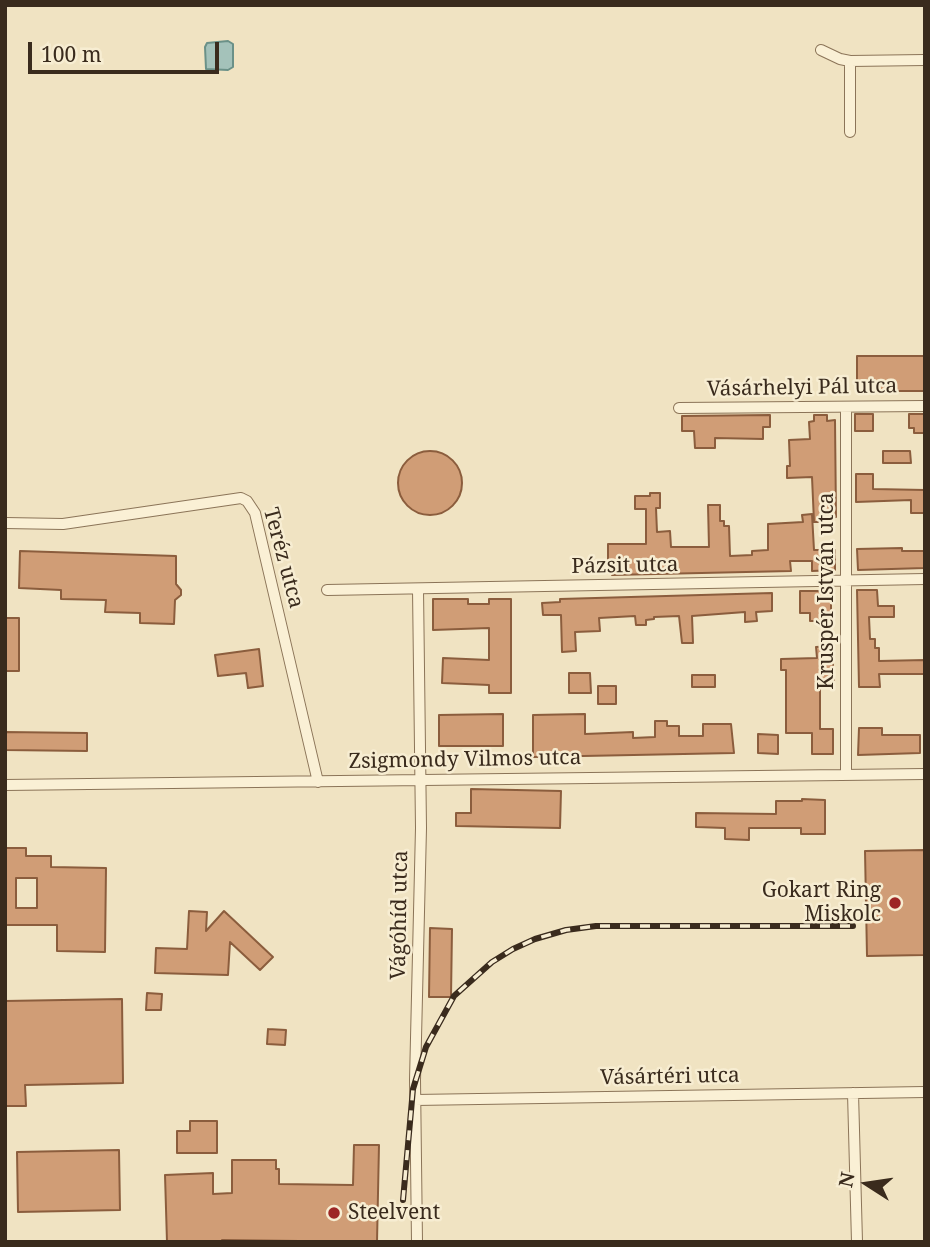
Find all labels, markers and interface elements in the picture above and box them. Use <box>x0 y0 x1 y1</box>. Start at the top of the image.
scale bar <box>32 28 222 72</box>
text: 100 m <box>41 40 102 68</box>
street label: Vásárhelyi Pál utca <box>707 374 897 402</box>
street label: Kruspér István utca <box>814 492 840 690</box>
street label: Teréz utca <box>257 505 309 611</box>
street label: Pázsit utca <box>571 552 679 580</box>
street label: Zsigmondy Vilmos utca <box>348 745 582 775</box>
street label: Vágóhíd utca <box>386 850 414 980</box>
place label: Gokart Ring Miskolc <box>762 878 881 928</box>
marker: Gokart Ring Miskolc <box>887 895 903 911</box>
street label: Vásártéri utca <box>600 1063 740 1091</box>
north arrow <box>832 1149 902 1219</box>
text: N <box>832 1170 861 1190</box>
place label: Steelvent <box>348 1200 440 1226</box>
marker: Steelvent <box>326 1205 342 1221</box>

